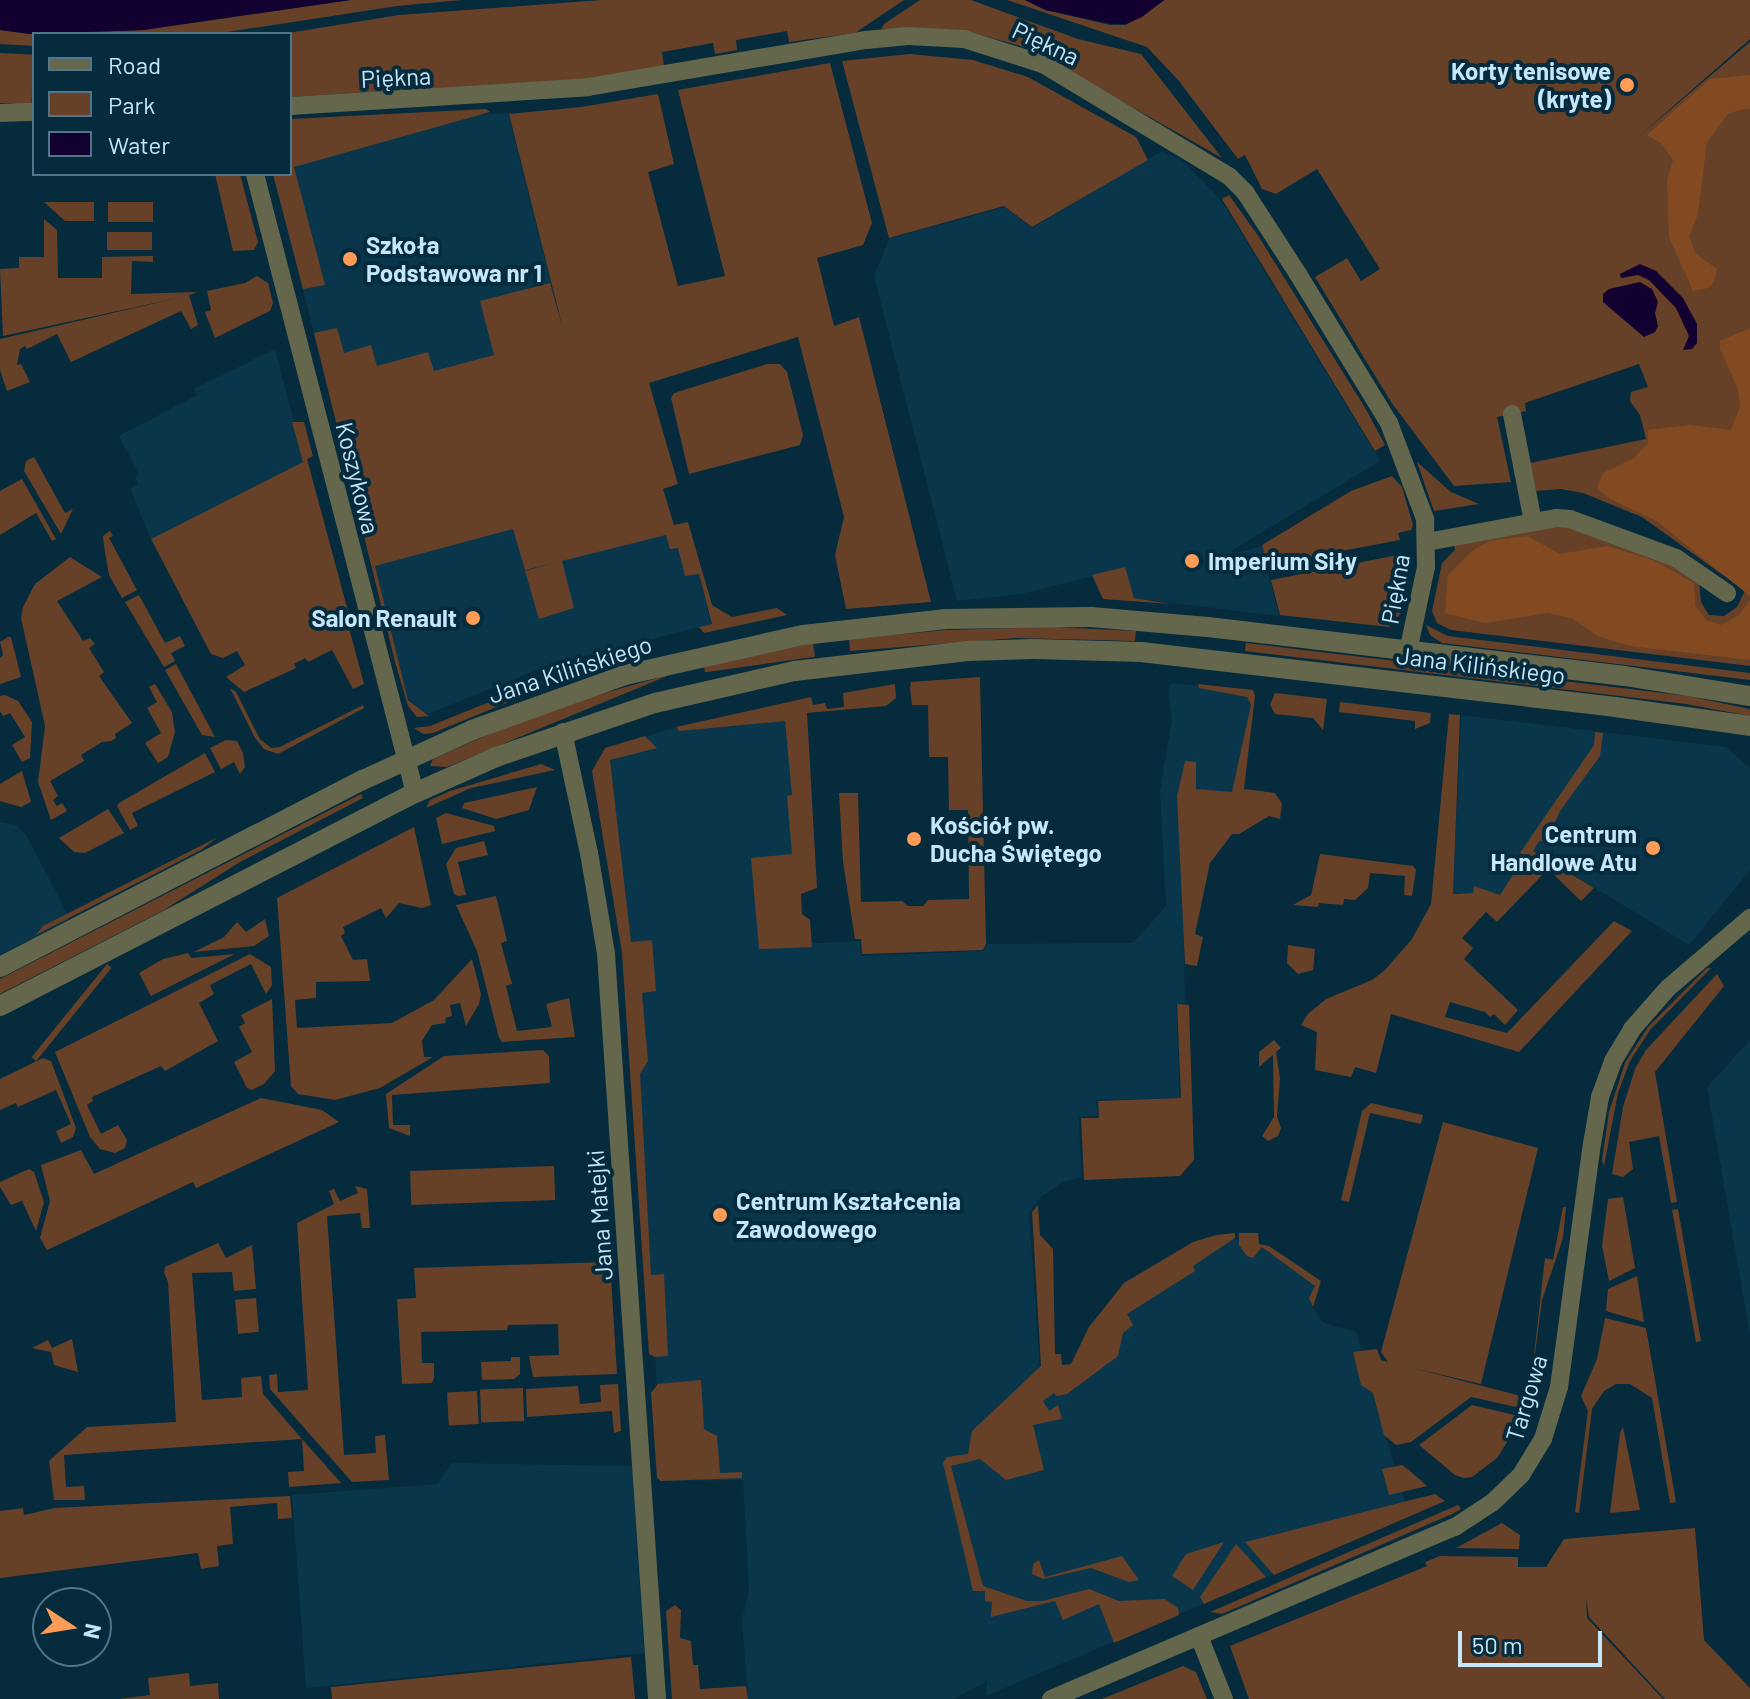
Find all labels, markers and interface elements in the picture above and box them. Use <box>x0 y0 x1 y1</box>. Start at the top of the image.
street label: Piękna <box>1008 15 1084 71</box>
legend <box>32 32 292 176</box>
text: Road <box>108 50 161 79</box>
place label: Korty tenisowe (kryte) <box>1451 57 1611 113</box>
street label: Piękna <box>360 61 432 93</box>
marker: Korty tenisowe (kryte) <box>1618 76 1636 94</box>
text: Park <box>108 90 155 119</box>
text: Water <box>108 130 170 159</box>
place label: Szkoła Podstawowa nr 1 <box>366 231 542 287</box>
marker: Szkoła Podstawowa nr 1 <box>341 250 359 268</box>
street label: Koszykowa <box>330 419 386 537</box>
place label: Imperium Siły <box>1208 547 1357 575</box>
marker: Imperium Siły <box>1183 552 1201 570</box>
street label: Piękna <box>1375 552 1415 626</box>
place label: Salon Renault <box>312 604 457 632</box>
marker: Salon Renault <box>464 609 482 627</box>
street label: Jana Kilińskiego <box>485 629 655 709</box>
street label: Jana Kilińskiego <box>1395 640 1567 690</box>
place label: Kościół pw. Ducha Świętego <box>930 811 1102 867</box>
place label: Centrum Handlowe Atu <box>1491 820 1637 876</box>
marker: Kościół pw. Ducha Świętego <box>905 830 923 848</box>
marker: Centrum Handlowe Atu <box>1644 839 1662 857</box>
street label: Jana Matejki <box>580 1149 618 1281</box>
place label: Centrum Kształcenia Zawodowego <box>736 1187 961 1243</box>
marker: Centrum Kształcenia Zawodowego <box>711 1206 729 1224</box>
street label: Targowa <box>1499 1351 1553 1445</box>
north arrow <box>32 1587 112 1667</box>
scale bar <box>1462 1615 1606 1665</box>
text: N <box>79 1622 108 1641</box>
text: 50 m <box>1472 1630 1523 1659</box>

